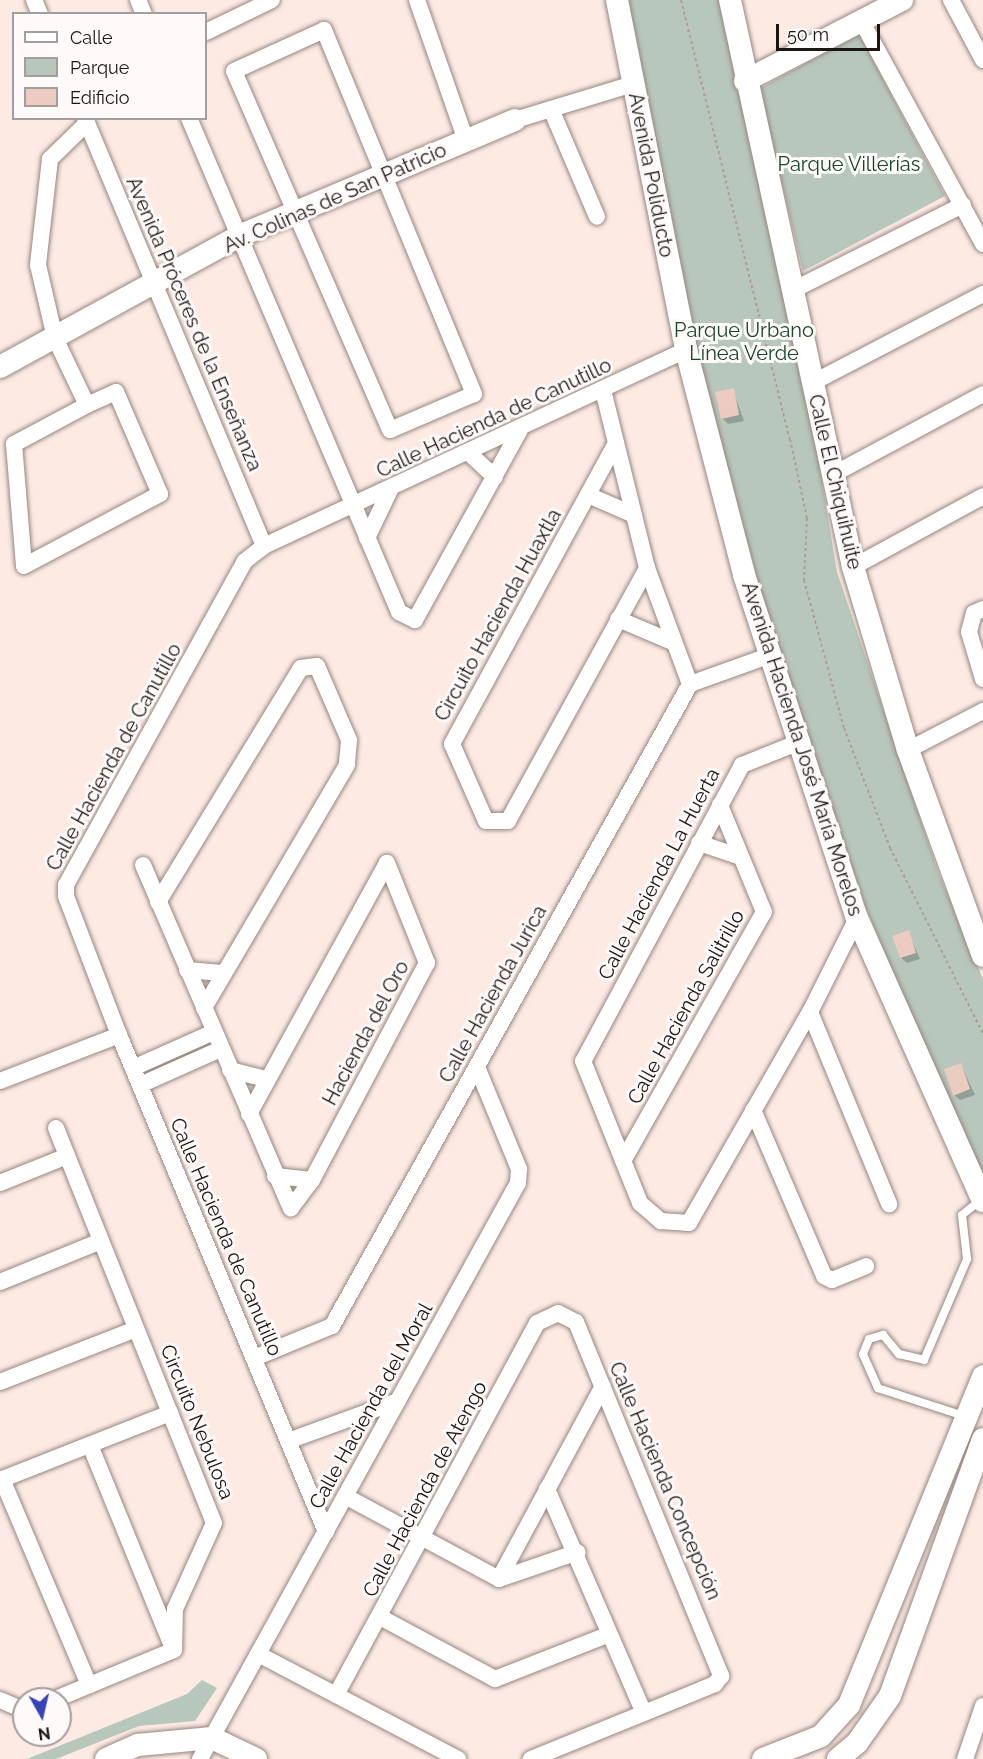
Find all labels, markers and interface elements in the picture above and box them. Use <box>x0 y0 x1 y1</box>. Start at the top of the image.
legend <box>12 12 207 120</box>
scale bar <box>779 12 882 50</box>
text: 50 m <box>787 24 829 45</box>
text: Calle <box>70 27 113 48</box>
text: Parque <box>70 57 129 78</box>
text: Edificio <box>70 87 129 108</box>
street label: Avenida Poliducto <box>623 91 679 259</box>
street label: Av. Colinas de San Patricio <box>220 138 450 258</box>
park label: Parque Villerías <box>777 152 921 176</box>
street label: Avenida Próceres de la Enseñanza <box>121 173 267 475</box>
park label: Parque Urbano Línea Verde <box>674 318 814 365</box>
street label: Calle Hacienda de Canutillo <box>373 353 615 483</box>
street label: Calle El Chiquihuite <box>803 392 867 572</box>
street label: Circuito Hacienda Huaxtla <box>430 505 566 725</box>
street label: Avenida Hacienda José María Morelos <box>736 579 868 919</box>
street label: Calle Hacienda de Canutillo <box>41 639 187 875</box>
street label: Calle Hacienda La Huerta <box>593 764 725 984</box>
street label: Calle Hacienda Jurica <box>434 901 552 1087</box>
street label: Calle Hacienda Salitrillo <box>622 906 750 1108</box>
street label: Hacienda del Oro <box>318 956 414 1110</box>
street label: Calle Hacienda de Canutillo <box>165 1114 287 1360</box>
street label: Calle Hacienda del Moral <box>304 1299 438 1513</box>
street label: Circuito Nebulosa <box>155 1341 239 1503</box>
street label: Calle Hacienda Concepción <box>604 1358 726 1604</box>
street label: Calle Hacienda de Atengo <box>358 1377 492 1601</box>
north arrow <box>12 1687 72 1747</box>
text: N <box>37 1723 52 1744</box>

